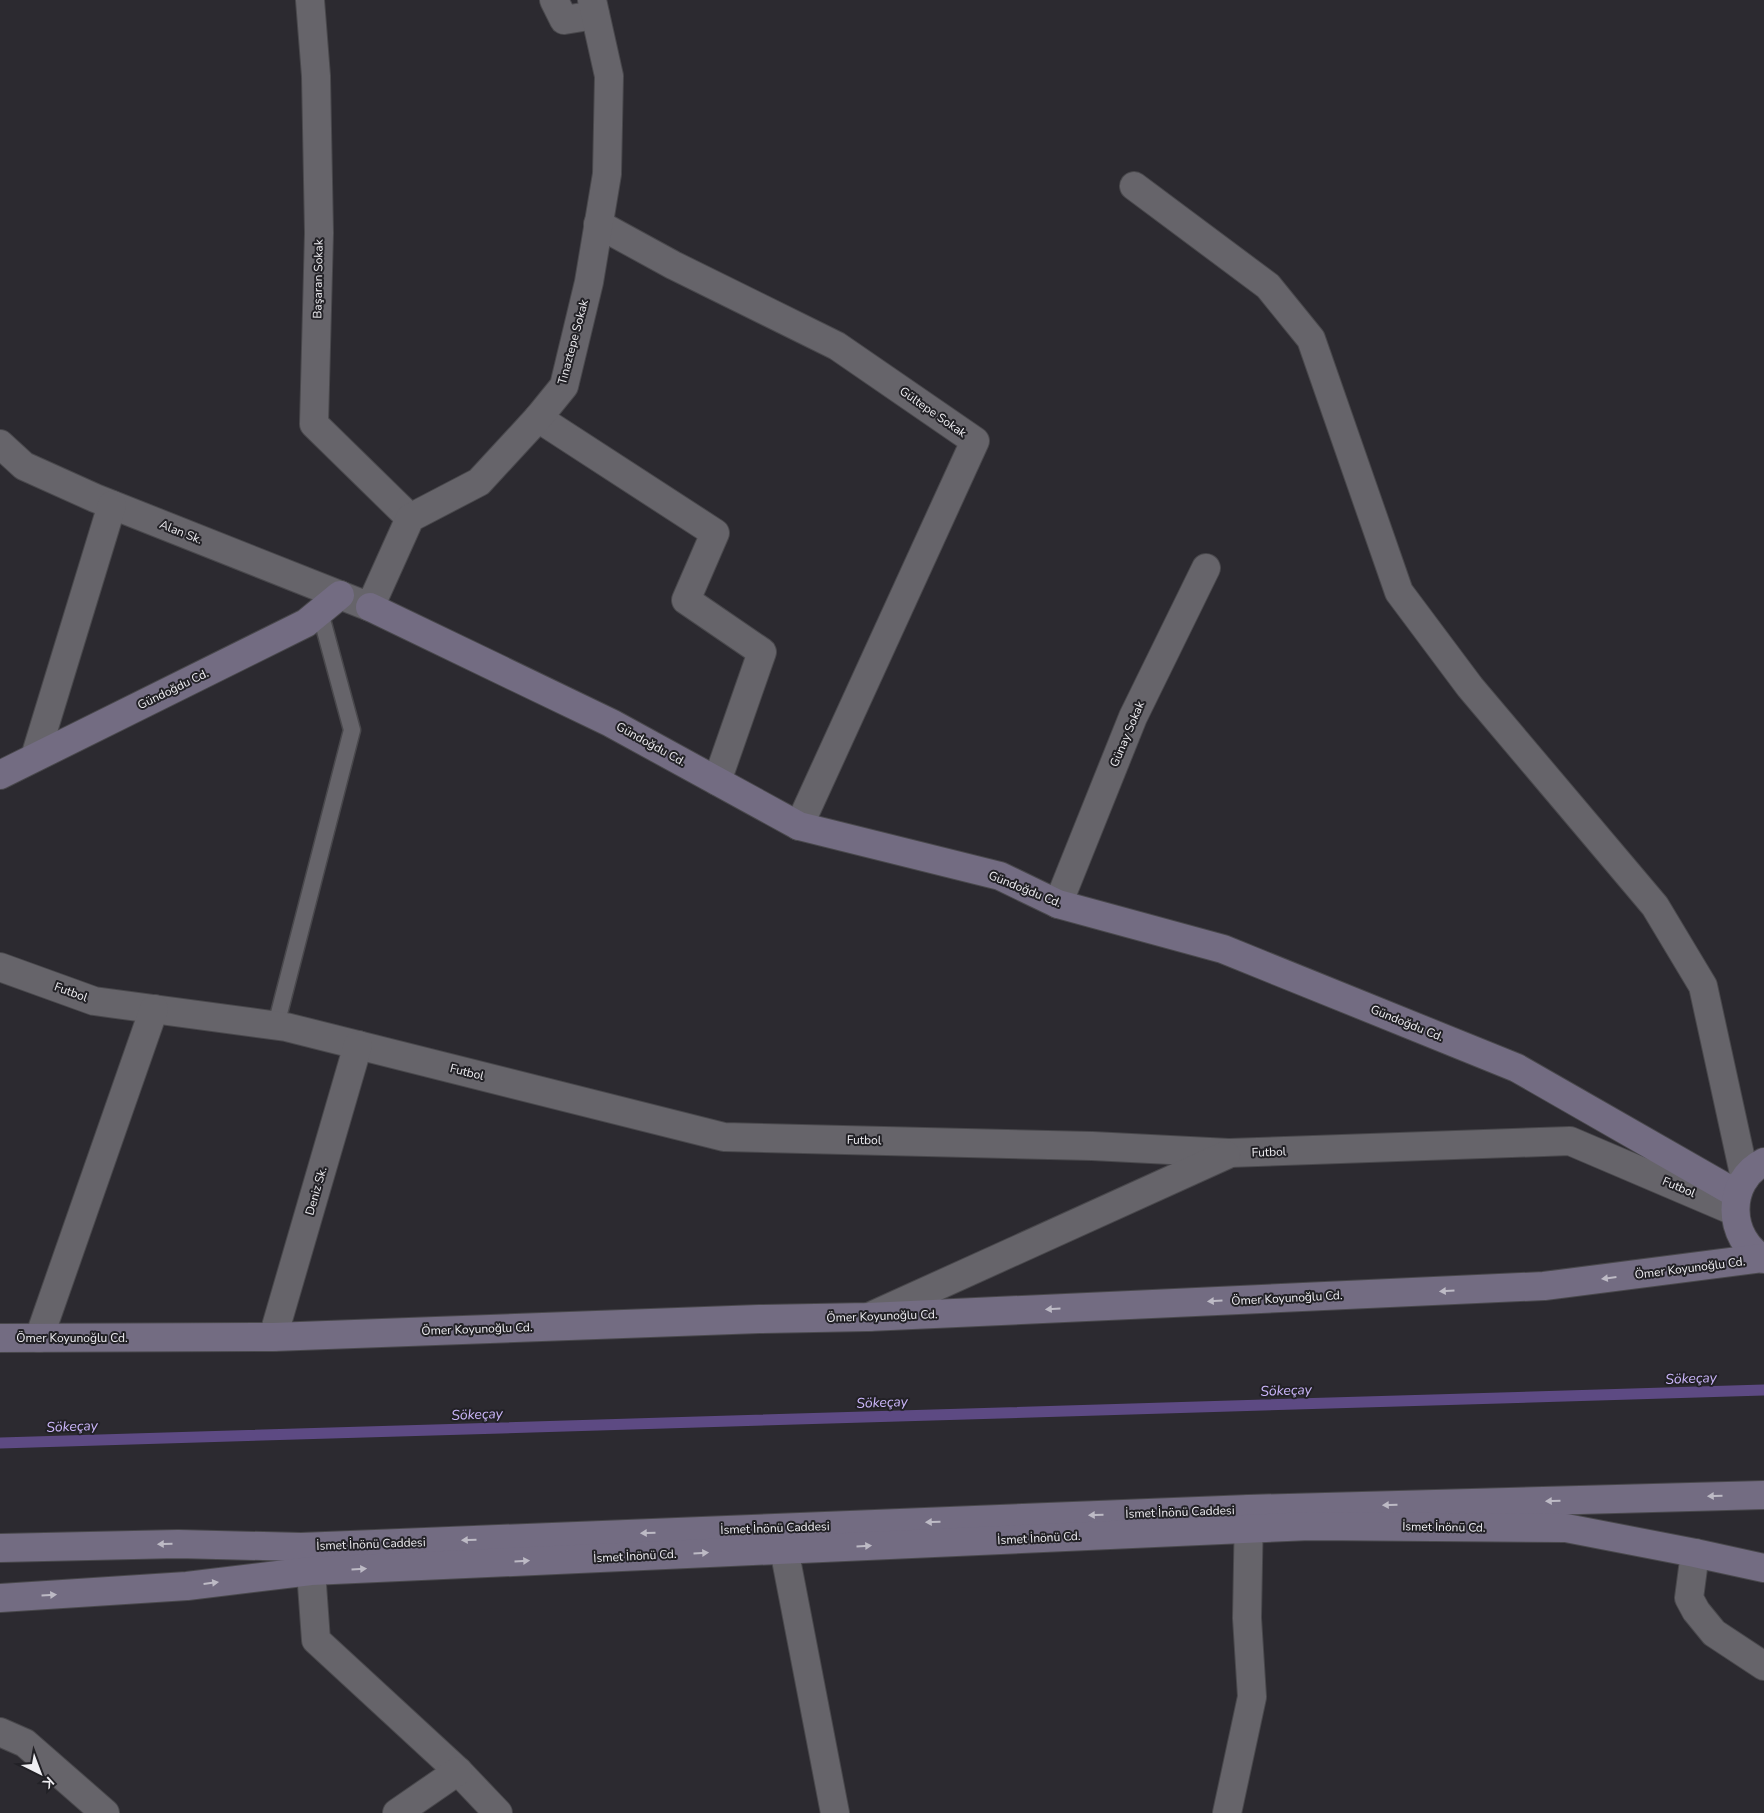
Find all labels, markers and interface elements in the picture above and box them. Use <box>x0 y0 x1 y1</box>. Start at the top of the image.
street label: Başaran Sokak <box>309 238 327 319</box>
street label: Tınaztepe Sokak <box>554 297 592 386</box>
street label: Gültepe Sokak <box>896 383 970 442</box>
street label: Alan Sk. <box>157 516 205 548</box>
street label: Gündoğdu Cd. <box>135 665 211 713</box>
street label: Günay Sokak <box>1106 698 1148 769</box>
street label: Gündoğdu Cd. <box>613 718 689 770</box>
street label: Gündoğdu Cd. <box>986 867 1064 911</box>
street label: Futbol <box>52 979 90 1006</box>
street label: Gündoğdu Cd. <box>1368 1001 1446 1045</box>
street label: Futbol <box>448 1060 486 1084</box>
street label: Futbol <box>847 1132 882 1148</box>
street label: Futbol <box>1251 1143 1287 1161</box>
street label: Deniz Sk. <box>301 1165 331 1217</box>
street label: Futbol <box>1660 1173 1698 1201</box>
street label: Ömer Koyunoğlu Cd. <box>1634 1253 1746 1283</box>
one-way arrow <box>1601 1274 1617 1282</box>
street label: Ömer Koyunoğlu Cd. <box>1231 1287 1343 1309</box>
one-way arrow <box>1439 1287 1455 1295</box>
one-way arrow <box>1207 1298 1223 1306</box>
one-way arrow <box>1045 1305 1061 1313</box>
street label: Ömer Koyunoğlu Cd. <box>826 1306 938 1326</box>
street label: Ömer Koyunoğlu Cd. <box>421 1319 533 1339</box>
street label: Ömer Koyunoğlu Cd. <box>16 1330 128 1346</box>
water label: Sökeçay <box>1665 1368 1718 1389</box>
water label: Sökeçay <box>1260 1380 1313 1401</box>
water label: Sökeçay <box>856 1392 909 1413</box>
water label: Sökeçay <box>451 1404 504 1425</box>
water label: Sökeçay <box>46 1416 99 1437</box>
one-way arrow <box>1707 1492 1723 1500</box>
one-way arrow <box>1545 1497 1561 1505</box>
one-way arrow <box>1382 1501 1398 1509</box>
street label: İsmet İnönü Caddesi <box>1125 1502 1235 1522</box>
one-way arrow <box>1087 1511 1103 1519</box>
street label: İsmet İnönü Caddesi <box>720 1518 830 1538</box>
one-way arrow <box>925 1518 941 1526</box>
street label: İsmet İnönü Cd. <box>1402 1518 1486 1536</box>
street label: İsmet İnönü Cd. <box>997 1528 1081 1548</box>
one-way arrow <box>640 1529 656 1537</box>
street label: İsmet İnönü Caddesi <box>316 1534 426 1554</box>
one-way arrow <box>460 1536 476 1544</box>
one-way arrow <box>157 1541 173 1549</box>
one-way arrow <box>856 1541 872 1549</box>
street label: İsmet İnönü Cd. <box>593 1546 677 1566</box>
one-way arrow <box>694 1549 710 1557</box>
one-way arrow <box>514 1557 530 1565</box>
one-way arrow <box>352 1564 368 1572</box>
one-way arrow <box>203 1579 219 1587</box>
one-way arrow <box>41 1590 57 1598</box>
north arrow <box>15 1748 65 1798</box>
text: K <box>38 1772 58 1793</box>

